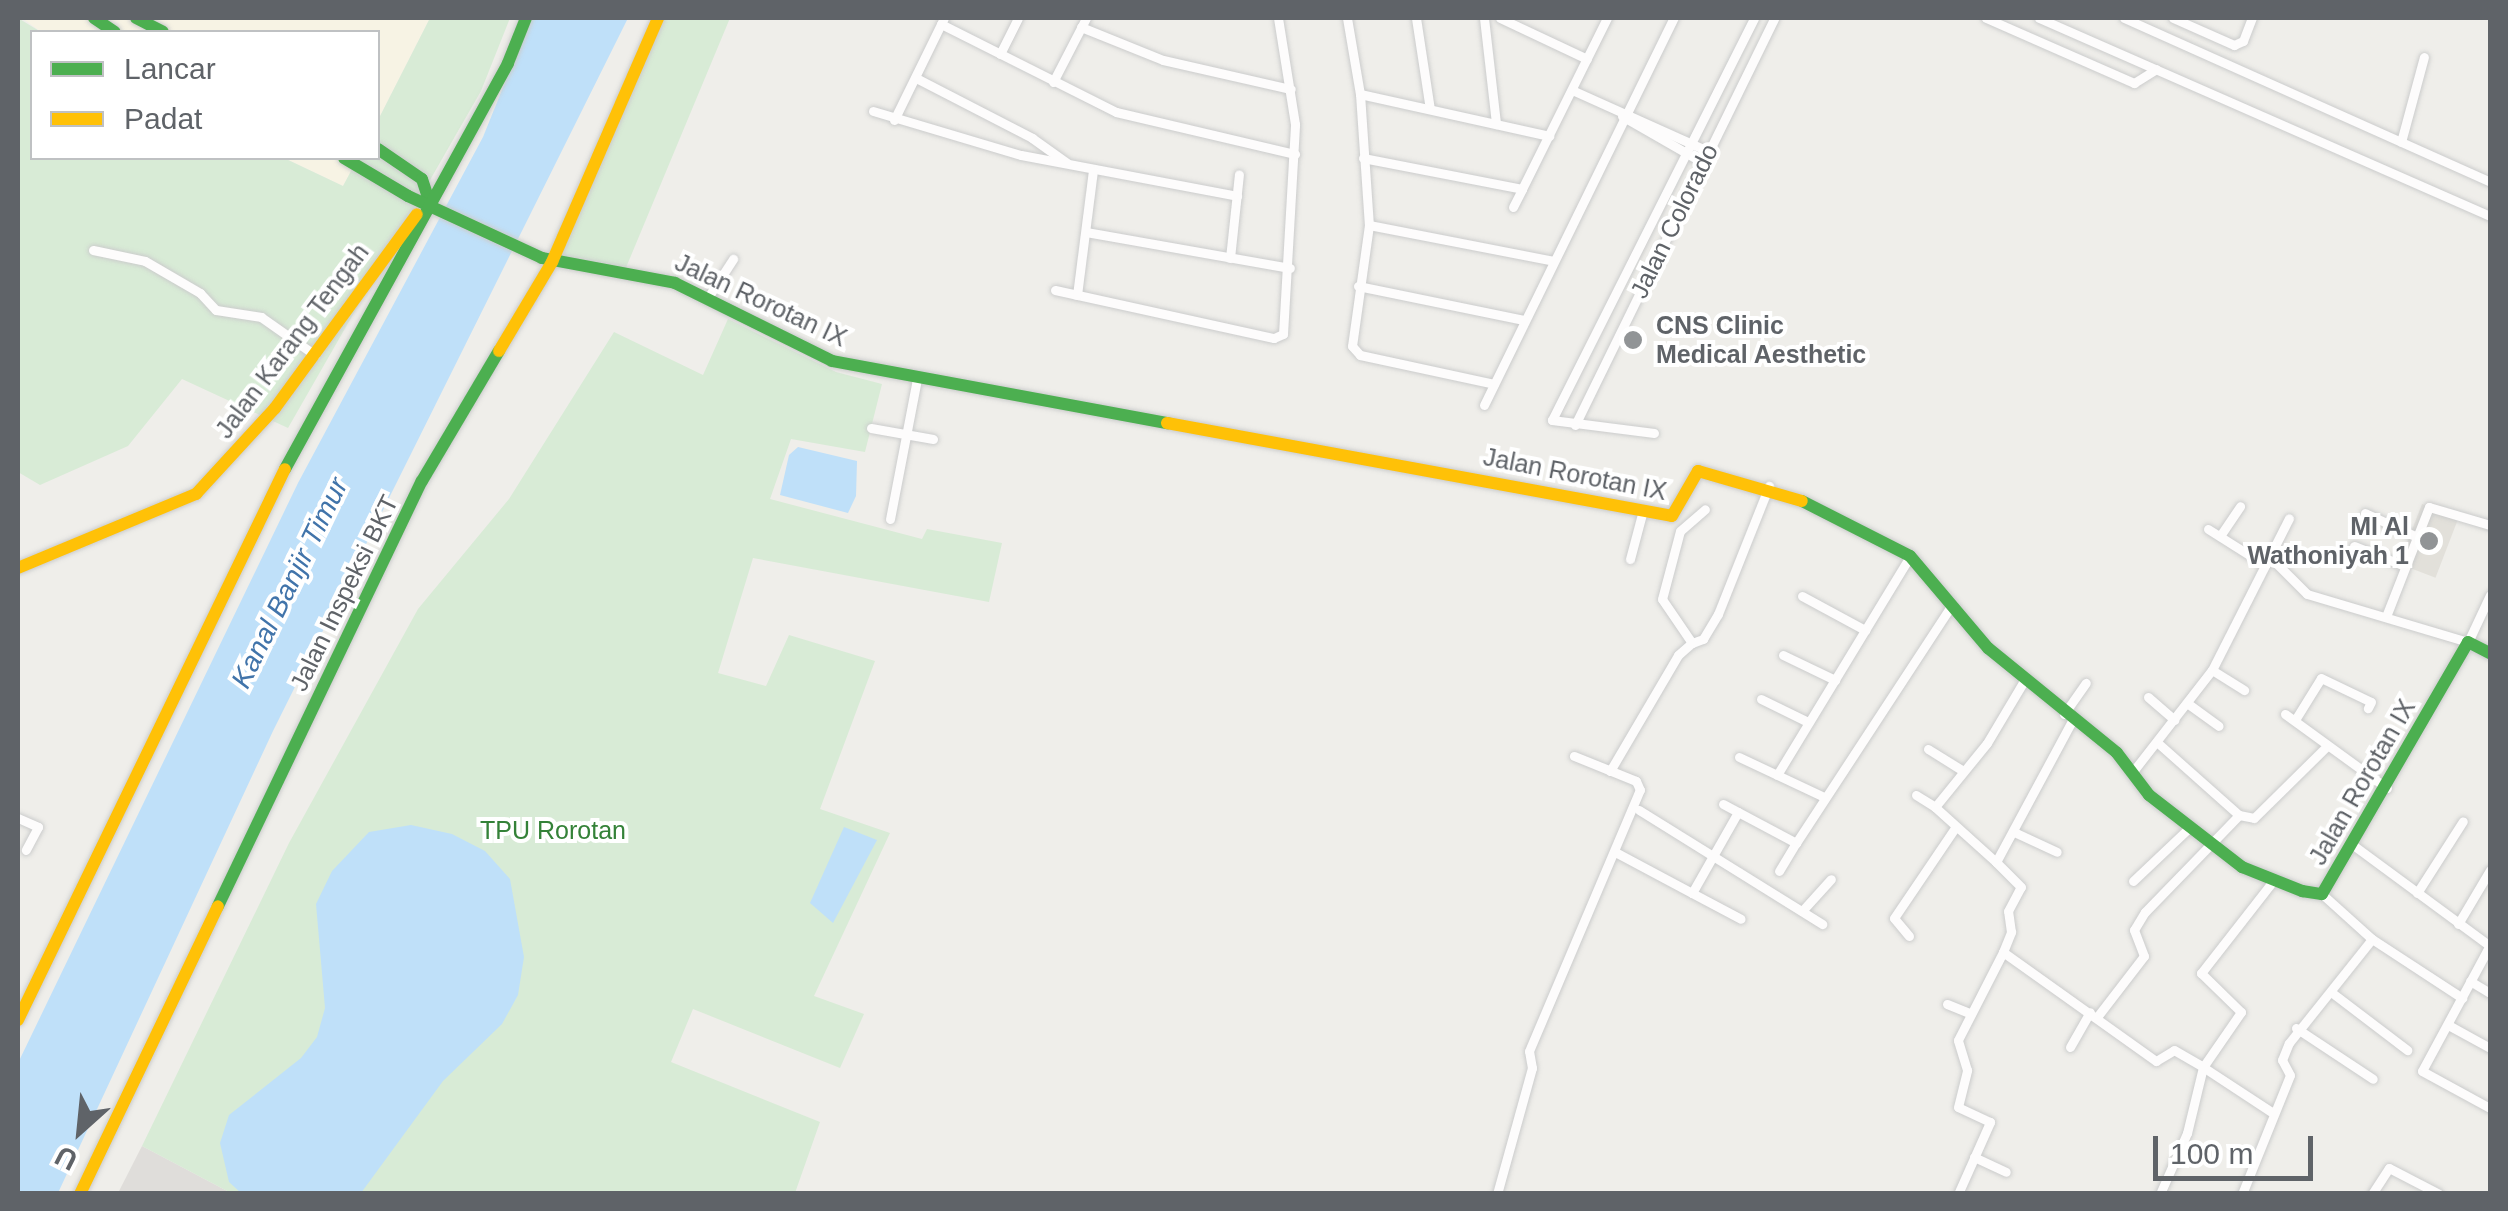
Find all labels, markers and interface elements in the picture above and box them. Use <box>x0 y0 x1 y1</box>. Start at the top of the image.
legend <box>30 30 380 160</box>
text: Lancar <box>124 52 216 85</box>
text: Padat <box>124 102 202 135</box>
street label: Jalan Colorado <box>1624 139 1724 303</box>
street label: Jalan Karang Tengah <box>209 238 375 444</box>
street label: Jalan Rorotan IX <box>670 247 852 353</box>
place label: CNS Clinic Medical Aesthetic <box>1656 311 1867 370</box>
marker: CNS Clinic Medical Aesthetic <box>1620 327 1646 353</box>
street label: Jalan Rorotan IX <box>1481 442 1669 506</box>
water label: Kanal Banjir Timur <box>224 472 356 694</box>
street label: Jalan Inspeksi BKT <box>284 490 404 696</box>
place label: MI Al Wathoniyah 1 <box>2247 512 2409 571</box>
marker: MI Al Wathoniyah 1 <box>2418 530 2440 552</box>
street label: Jalan Rorotan IX <box>2302 694 2422 870</box>
park label: TPU Rorotan <box>480 815 626 845</box>
north arrow <box>30 1081 130 1181</box>
scale bar <box>2158 1116 2318 1178</box>
text: 100 m <box>2170 1137 2253 1170</box>
text: U <box>50 1140 82 1177</box>

